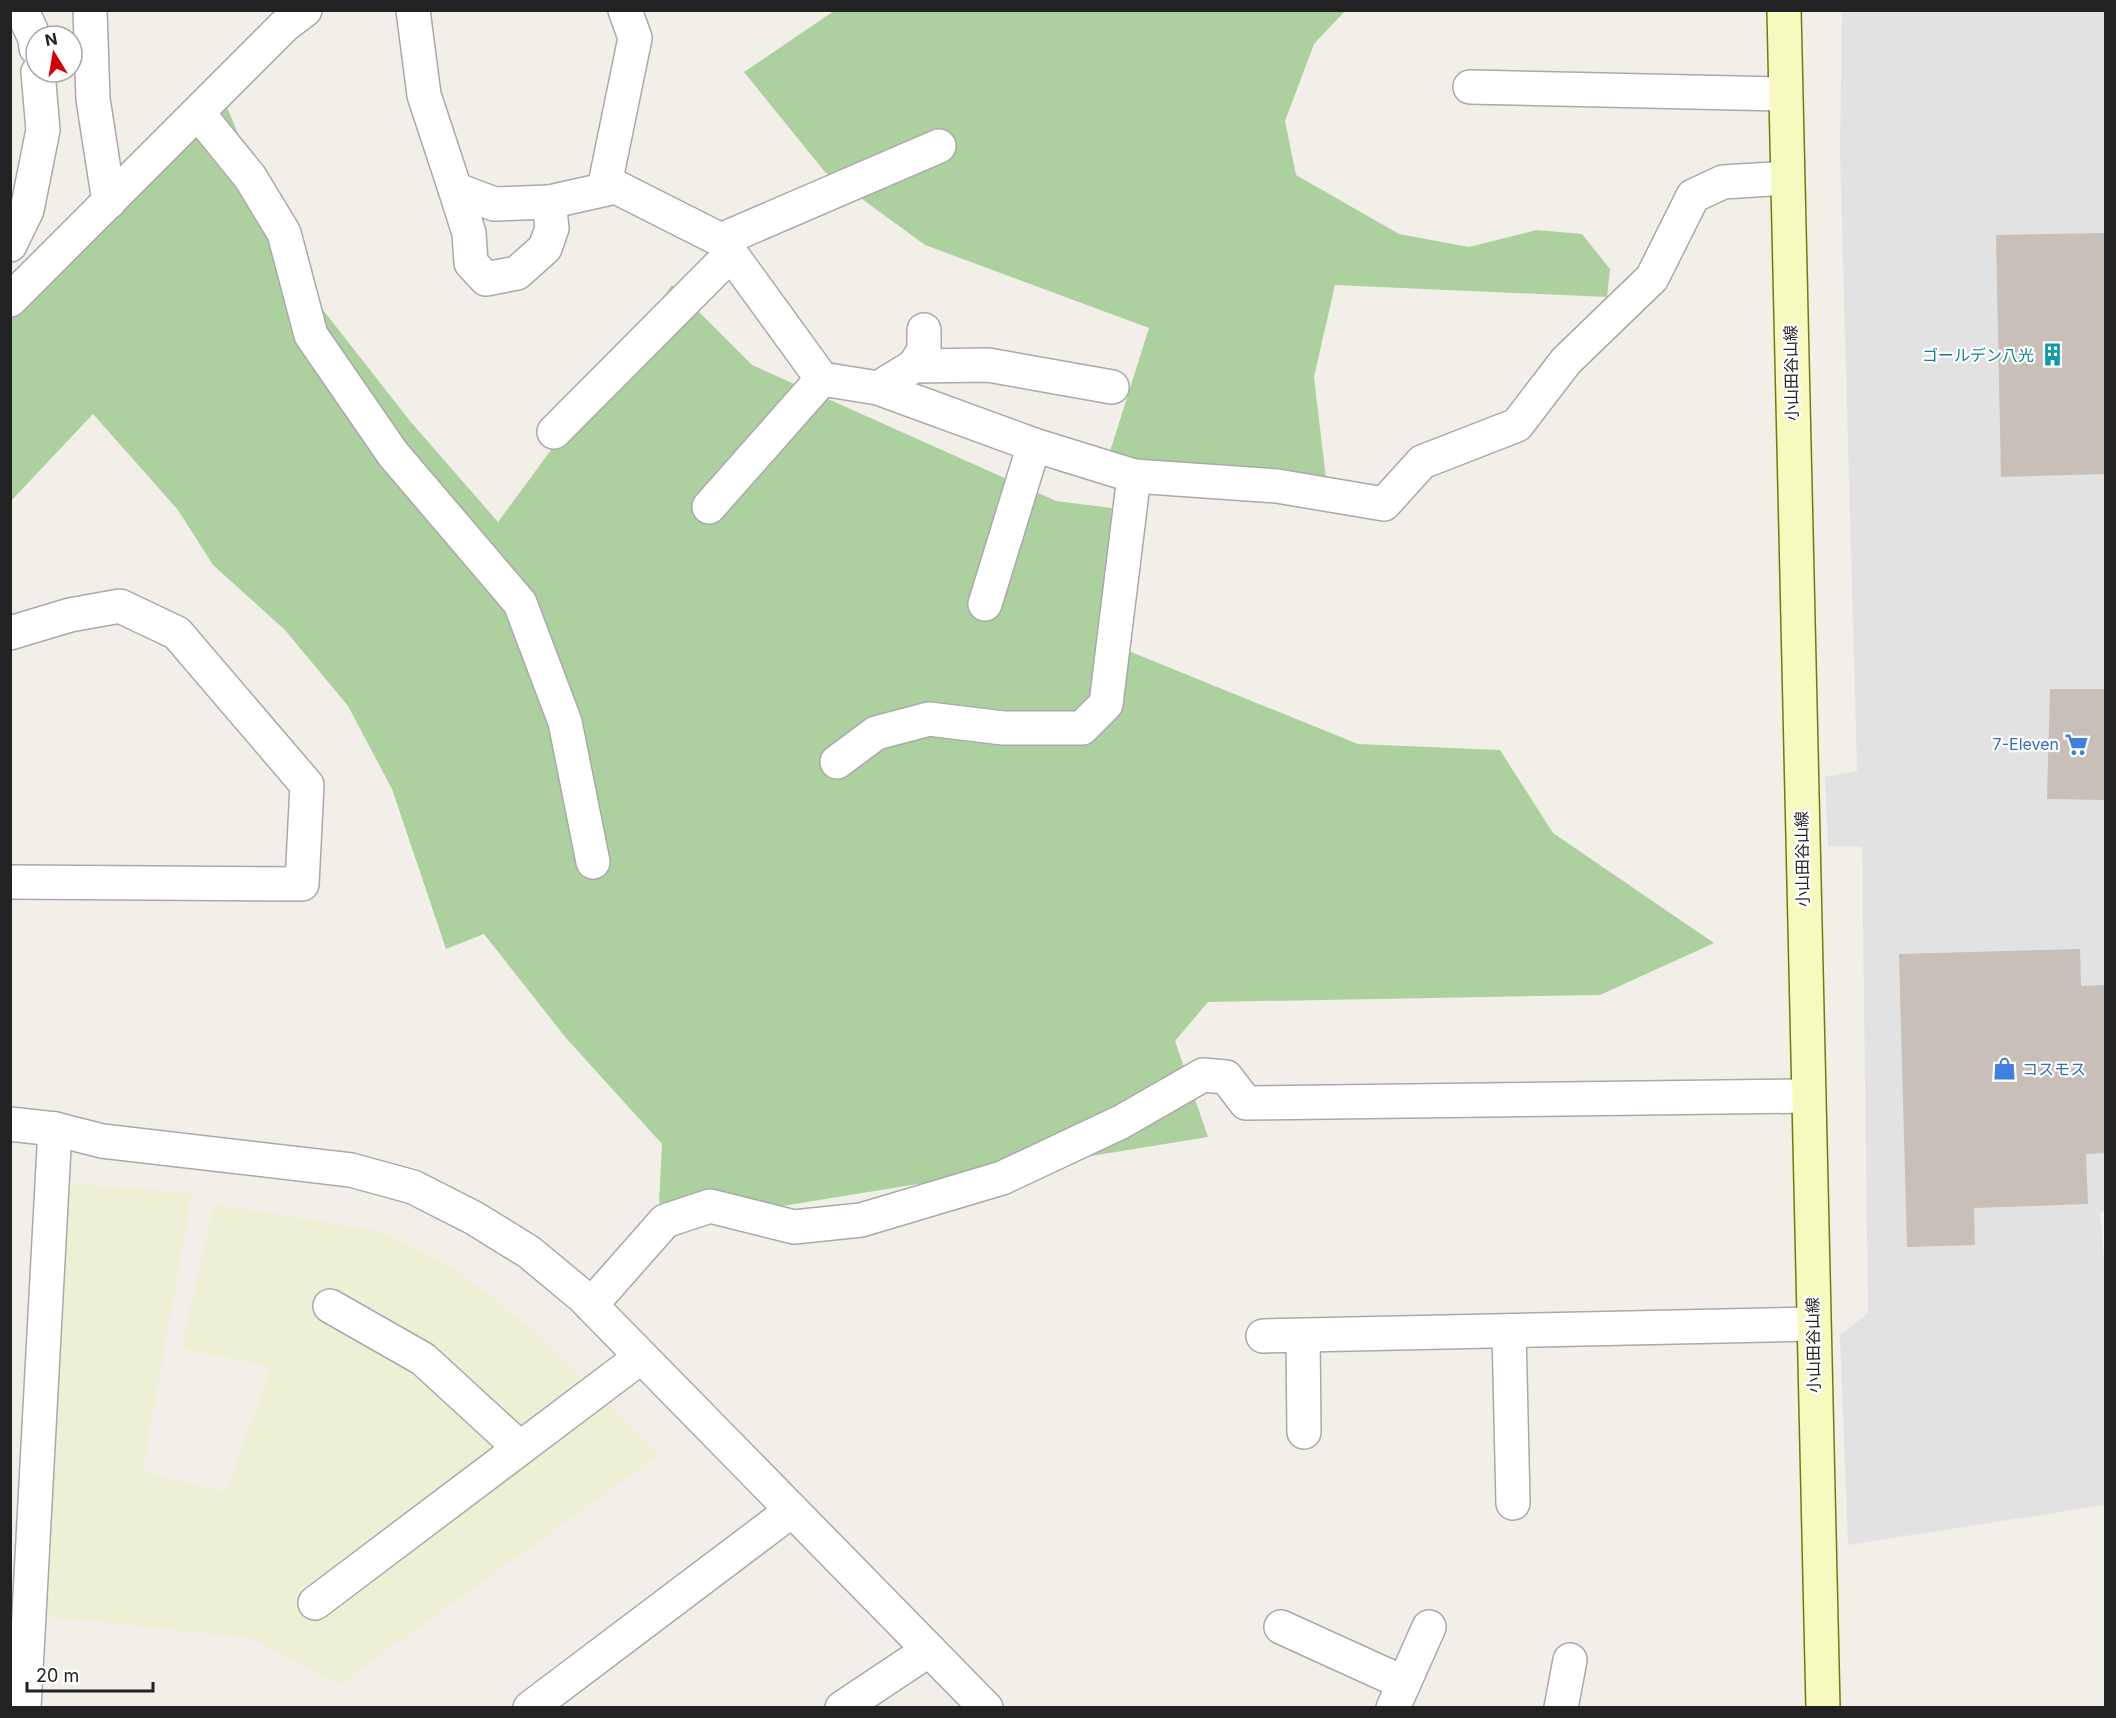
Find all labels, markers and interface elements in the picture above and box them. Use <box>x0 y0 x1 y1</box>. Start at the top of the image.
north arrow <box>24 24 84 84</box>
text: N <box>43 28 59 50</box>
street label: 小山田谷山線 <box>1780 325 1802 421</box>
building icon: ゴールデン八光 <box>2039 342 2065 368</box>
place label: ゴールデン八光 <box>1922 345 2034 365</box>
supermarket icon: 7-Eleven <box>2064 731 2090 757</box>
place label: 7-Eleven <box>1993 734 2059 754</box>
street label: 小山田谷山線 <box>1791 811 1813 907</box>
shop icon: コスモス <box>1991 1056 2017 1082</box>
place label: コスモス <box>2022 1059 2086 1079</box>
street label: 小山田谷山線 <box>1802 1297 1824 1393</box>
scale bar <box>27 1655 153 1693</box>
text: 20 m <box>36 1665 79 1686</box>

